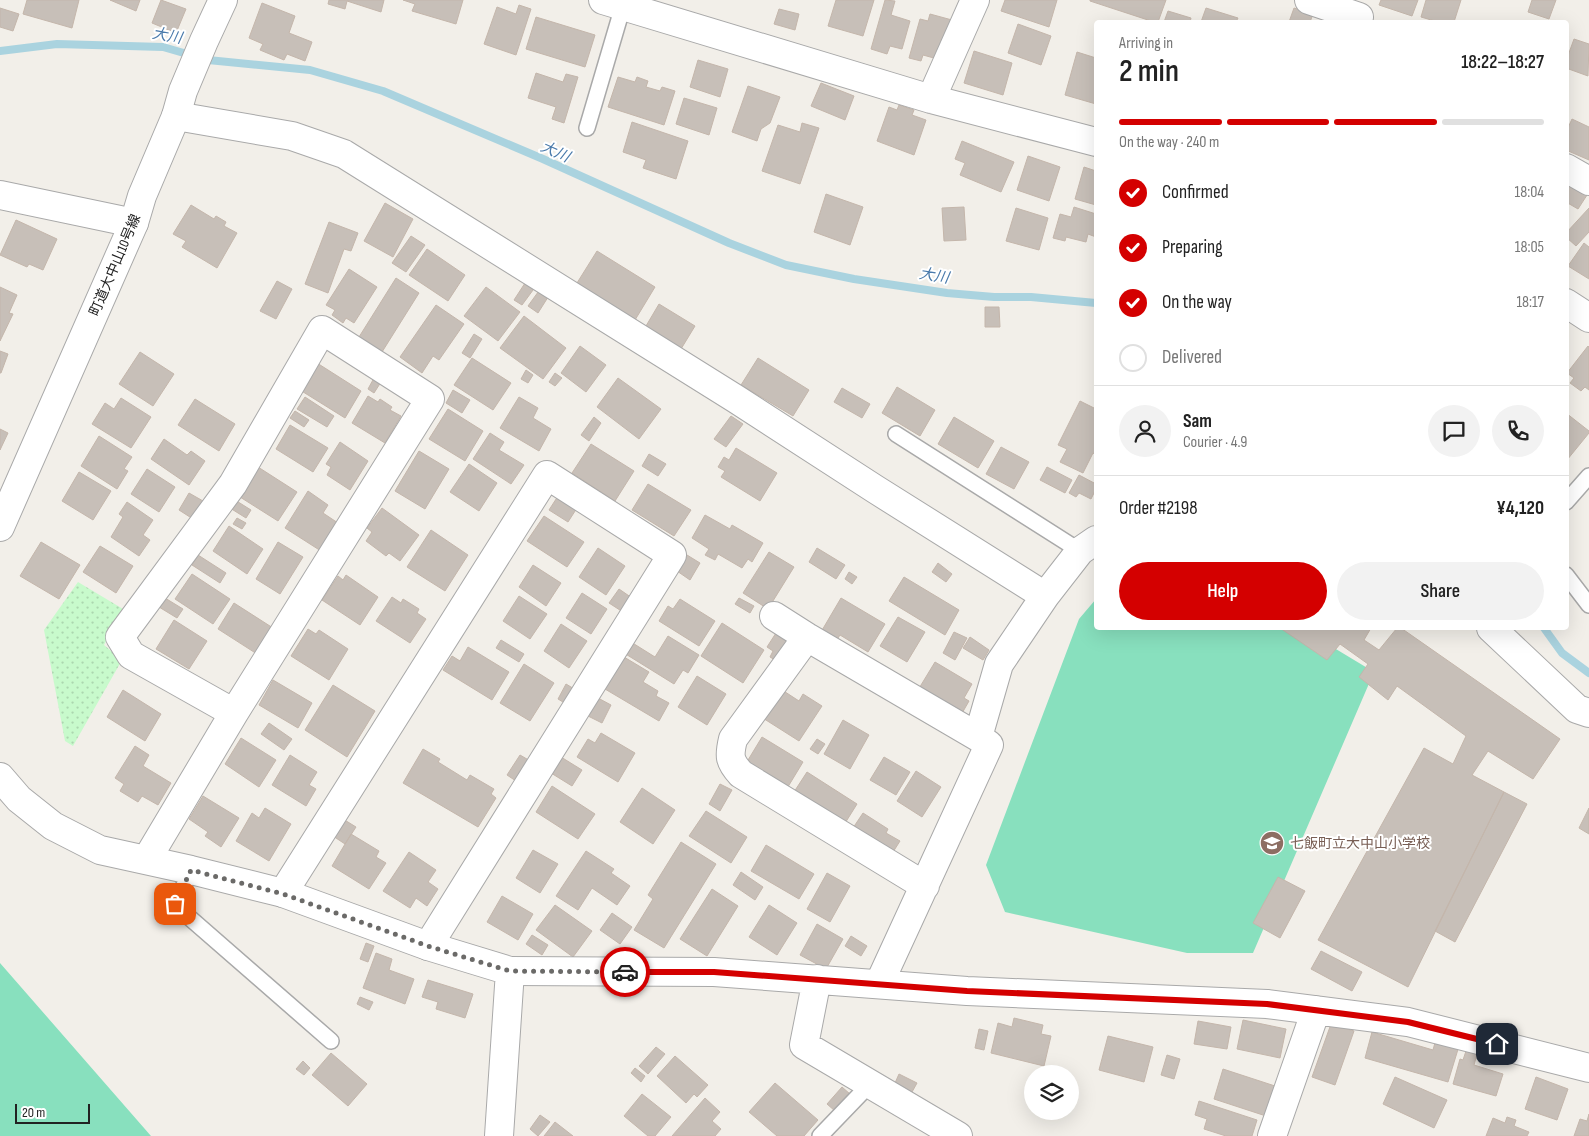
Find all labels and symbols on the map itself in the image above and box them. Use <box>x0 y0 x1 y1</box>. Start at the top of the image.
water label: 大川 <box>151 24 185 48</box>
water label: 大川 <box>537 137 574 168</box>
street label: 町道大中山10号線 <box>86 211 144 319</box>
water label: 大川 <box>918 264 952 288</box>
school or university icon: 七飯町立大中山小学校 <box>1259 830 1285 856</box>
place label: 七飯町立大中山小学校 <box>1290 835 1430 852</box>
pin <box>154 883 196 925</box>
courier <box>600 947 650 997</box>
pin <box>1476 1023 1518 1065</box>
scale bar <box>15 1101 90 1124</box>

